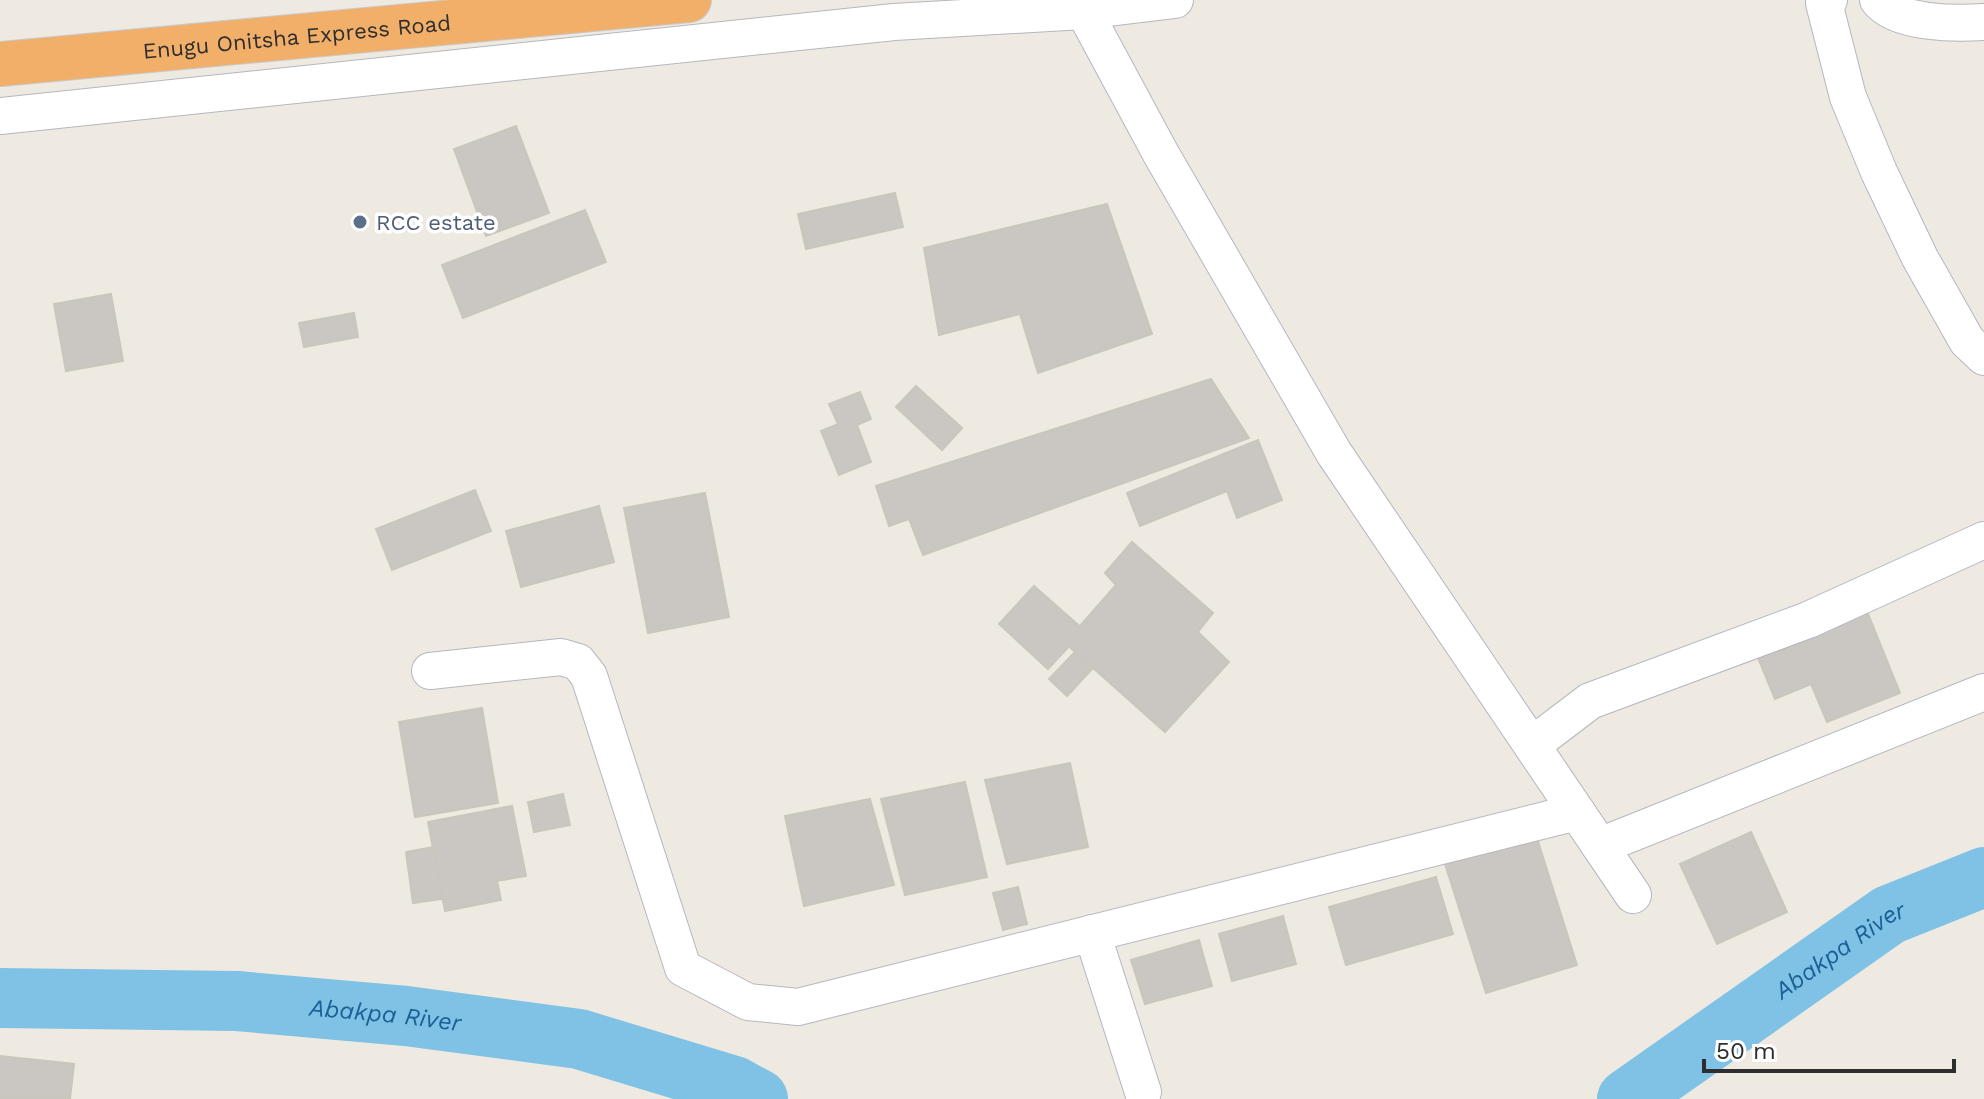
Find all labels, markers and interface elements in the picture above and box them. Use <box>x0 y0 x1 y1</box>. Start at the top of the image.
street label: Enugu Onitsha Express Road <box>142 10 452 63</box>
place label: RCC estate <box>376 210 496 235</box>
marker: RCC estate <box>351 213 369 231</box>
water label: Abakpa River <box>1768 895 1911 1005</box>
water label: Abakpa River <box>307 993 465 1037</box>
scale bar <box>1704 1023 1954 1073</box>
text: 50 m <box>1716 1037 1776 1065</box>

